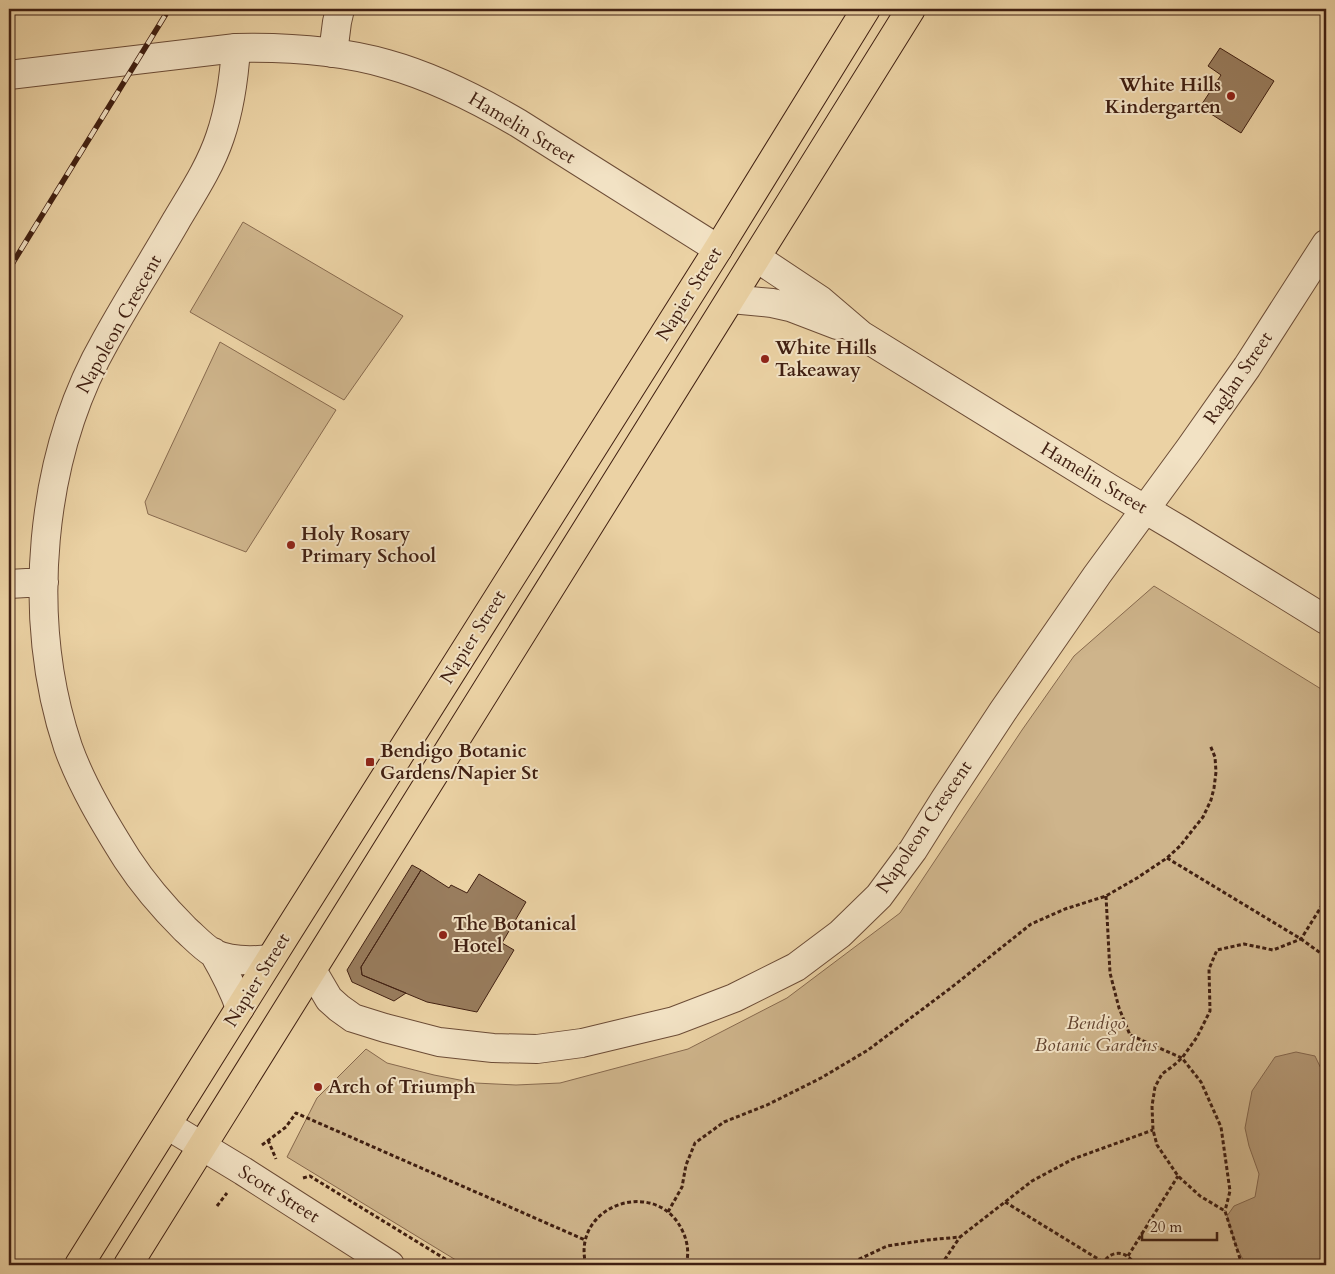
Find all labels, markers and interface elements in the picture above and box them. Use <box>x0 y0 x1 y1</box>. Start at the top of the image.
place label: White Hills Kindergarten <box>1105 72 1222 120</box>
street label: Hamelin Street <box>464 86 580 170</box>
marker: White Hills Kindergarten <box>1225 90 1237 102</box>
street label: Napier Street <box>650 242 728 346</box>
street label: Napoleon Crescent <box>70 250 168 398</box>
street label: Raglan Street <box>1197 327 1279 429</box>
place label: White Hills Takeaway <box>774 335 877 383</box>
marker: White Hills Takeaway <box>759 353 771 365</box>
street label: Hamelin Street <box>1036 436 1152 520</box>
place label: Holy Rosary Primary School <box>301 521 437 569</box>
marker: Holy Rosary Primary School <box>285 539 297 551</box>
street label: Napier Street <box>434 585 512 689</box>
place label: Bendigo Botanic Gardens/Napier St <box>380 738 538 786</box>
street label: Napoleon Crescent <box>870 755 978 899</box>
marker: Bendigo Botanic Gardens/Napier St <box>364 756 376 768</box>
place label: The Botanical Hotel <box>453 911 577 959</box>
street label: Napier Street <box>218 928 296 1032</box>
marker: The Botanical Hotel <box>437 929 449 941</box>
park label: Bendigo Botanic Gardens <box>1035 1010 1158 1058</box>
place label: Arch of Triumph <box>328 1074 476 1100</box>
marker: Arch of Triumph <box>312 1081 324 1093</box>
street label: Scott Street <box>233 1159 325 1229</box>
scale bar <box>1142 1209 1218 1241</box>
text: 20 m <box>1150 1217 1182 1237</box>

